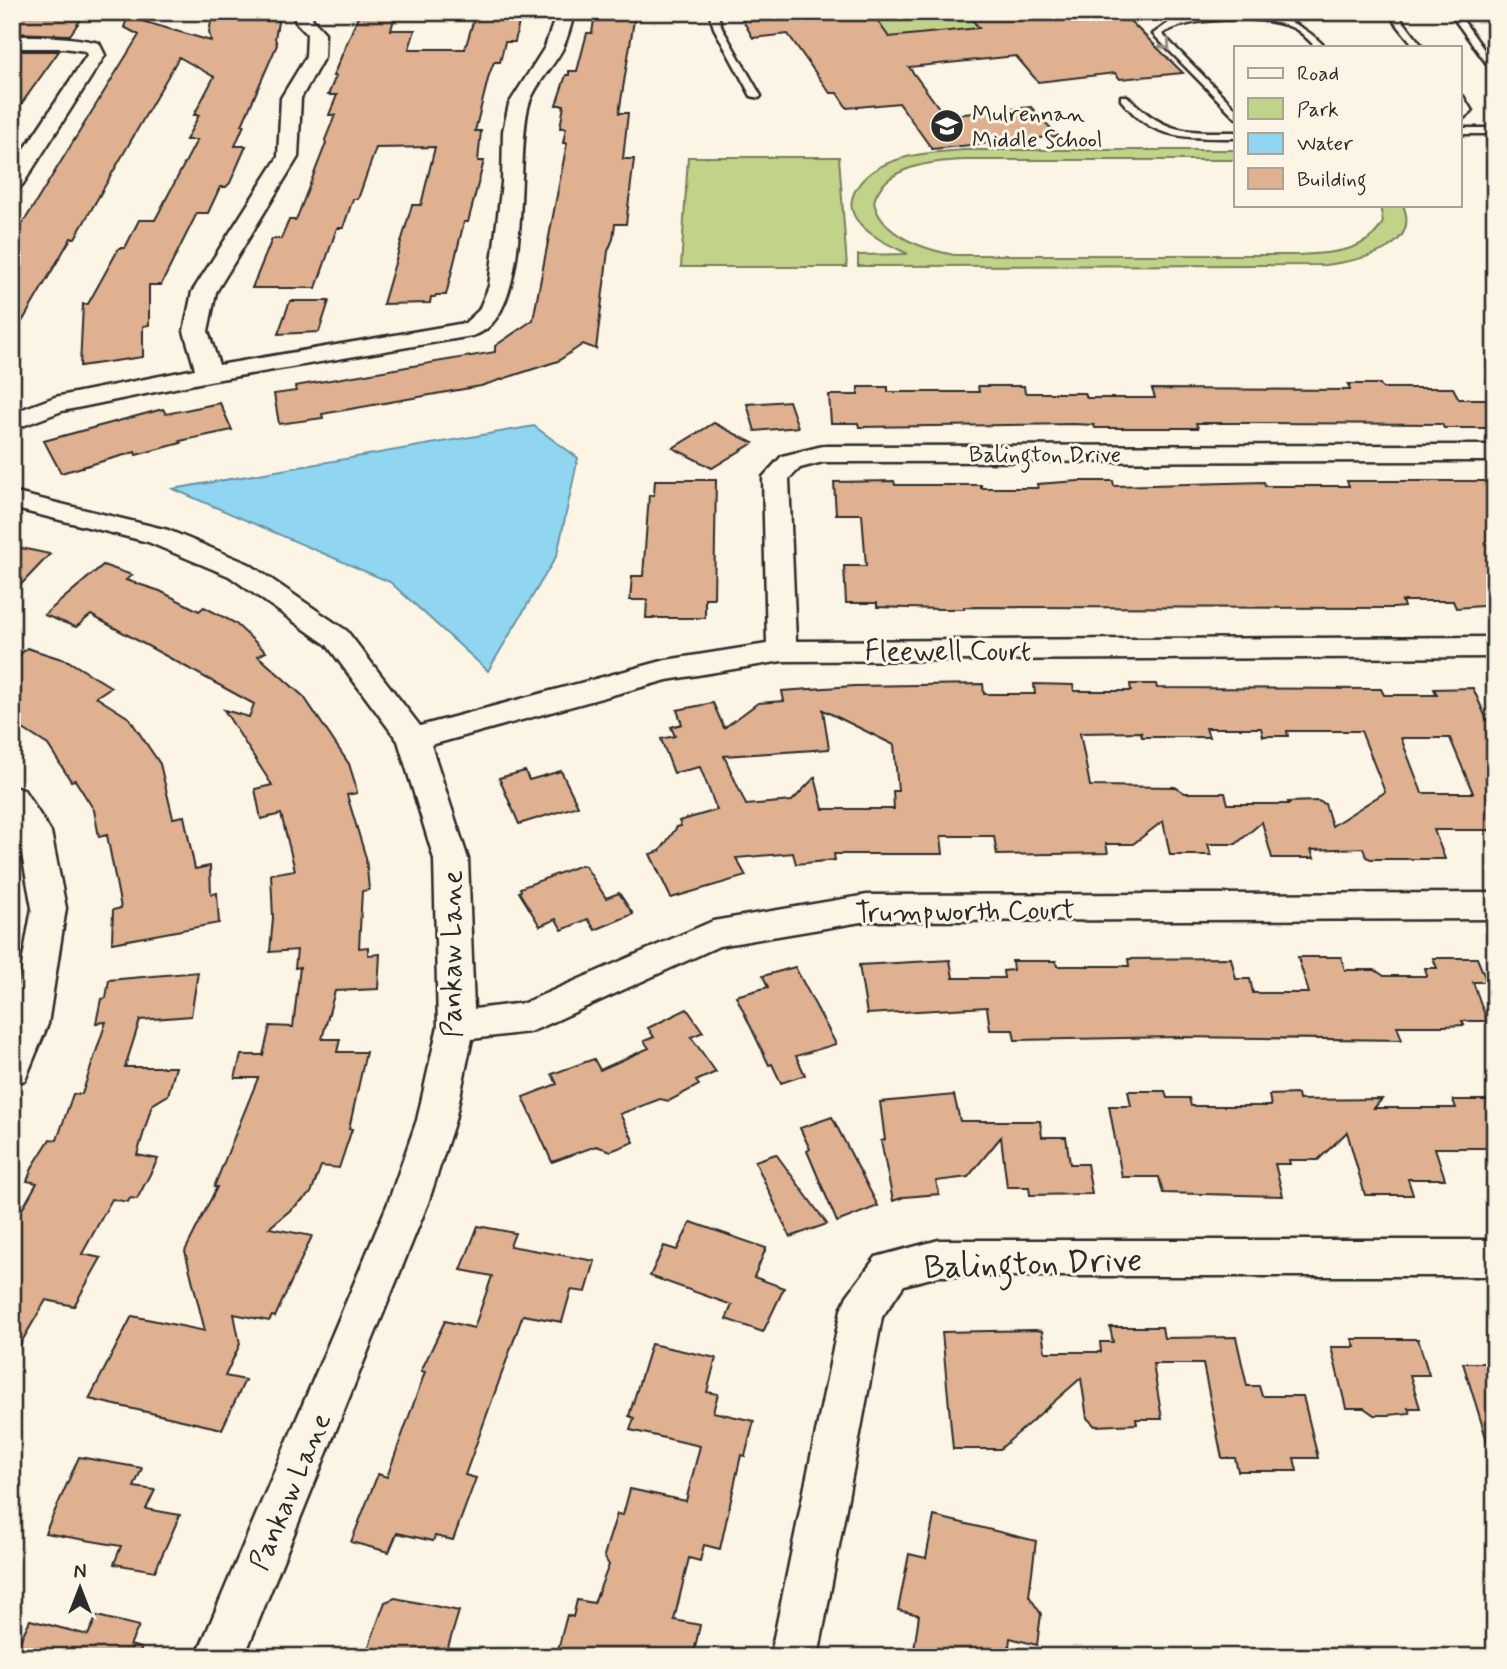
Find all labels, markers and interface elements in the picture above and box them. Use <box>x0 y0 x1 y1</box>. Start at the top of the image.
one-way arrow <box>1158 37 1170 50</box>
legend <box>1234 46 1462 206</box>
text: Road <box>1297 60 1339 88</box>
text: Park <box>1297 96 1339 124</box>
place label: Mulrennan Middle School <box>972 100 1102 156</box>
school or university icon: Mulrennan Middle School <box>928 107 966 145</box>
text: Water <box>1297 130 1353 158</box>
text: Building <box>1297 166 1367 196</box>
street label: Balington Drive <box>969 441 1121 473</box>
street label: Fleewell Court <box>865 634 1031 671</box>
street label: Pankaw Lane <box>435 870 472 1038</box>
street label: Trumpworth Court <box>855 892 1075 933</box>
street label: Balington Drive <box>923 1239 1143 1294</box>
street label: Pankaw Lane <box>242 1408 341 1576</box>
north arrow <box>46 1554 116 1624</box>
text: N <box>74 1560 86 1585</box>

